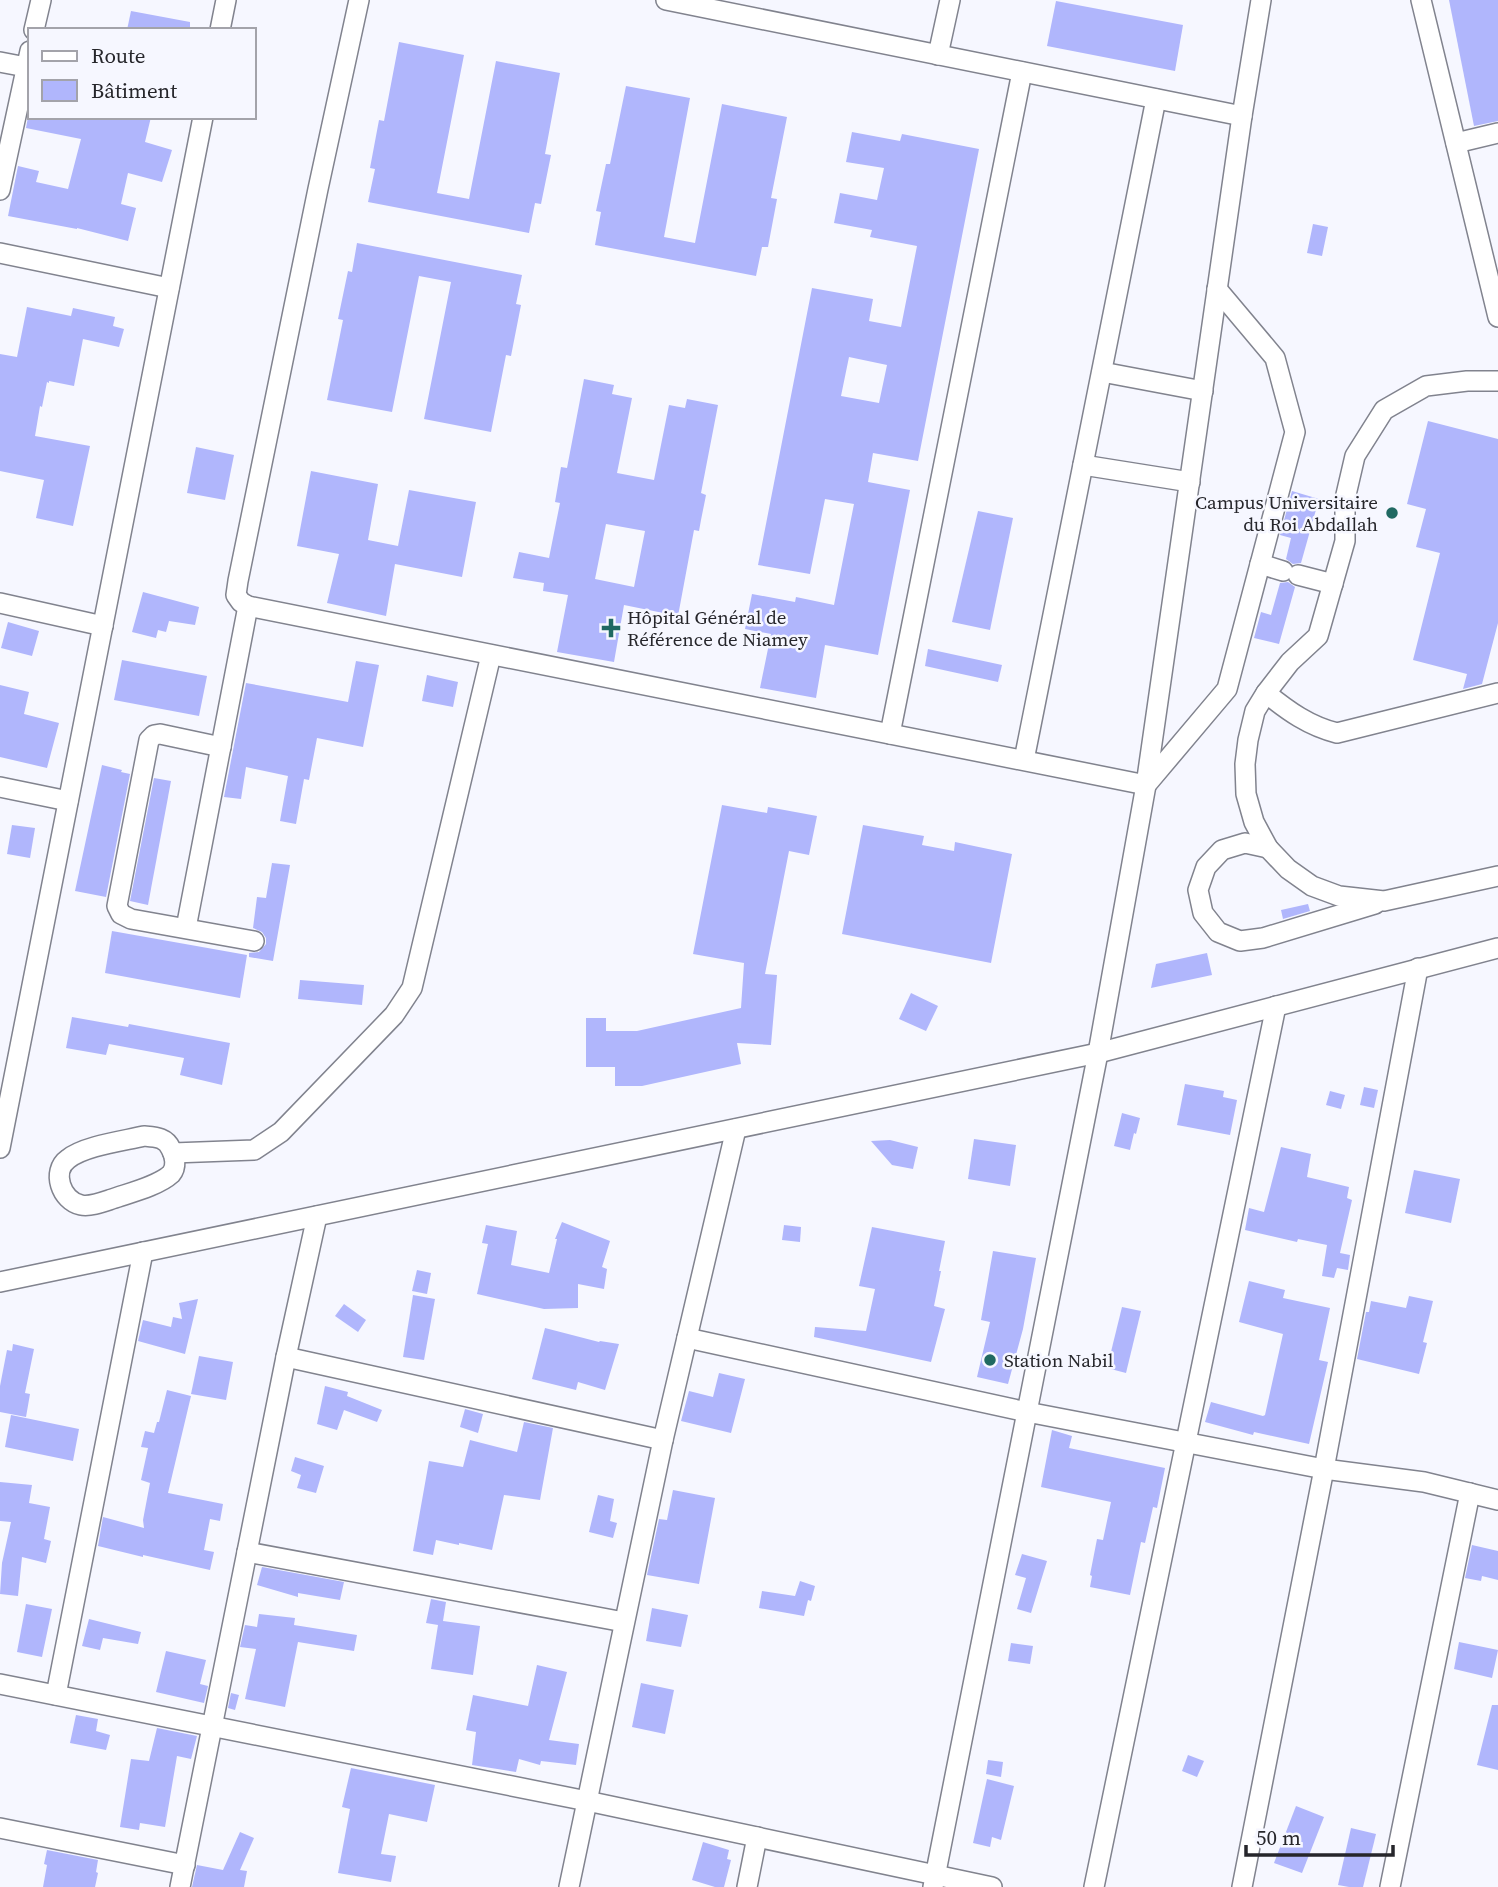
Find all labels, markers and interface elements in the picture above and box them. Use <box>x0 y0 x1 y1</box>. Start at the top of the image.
legend <box>28 28 256 119</box>
text: Route <box>91 41 146 70</box>
text: Bâtiment <box>91 76 177 105</box>
place label: Campus Universitaire du Roi Abdallah <box>1195 489 1378 537</box>
marker: Campus Universitaire du Roi Abdallah <box>1384 505 1400 521</box>
place label: Hôpital Général de Référence de Niamey <box>627 604 808 652</box>
marker: Hôpital Général de Référence de Niamey <box>601 618 621 638</box>
place label: Station Nabil <box>1004 1347 1114 1373</box>
marker: Station Nabil <box>982 1352 998 1368</box>
scale bar <box>1246 1814 1393 1858</box>
text: 50 m <box>1256 1823 1301 1852</box>

